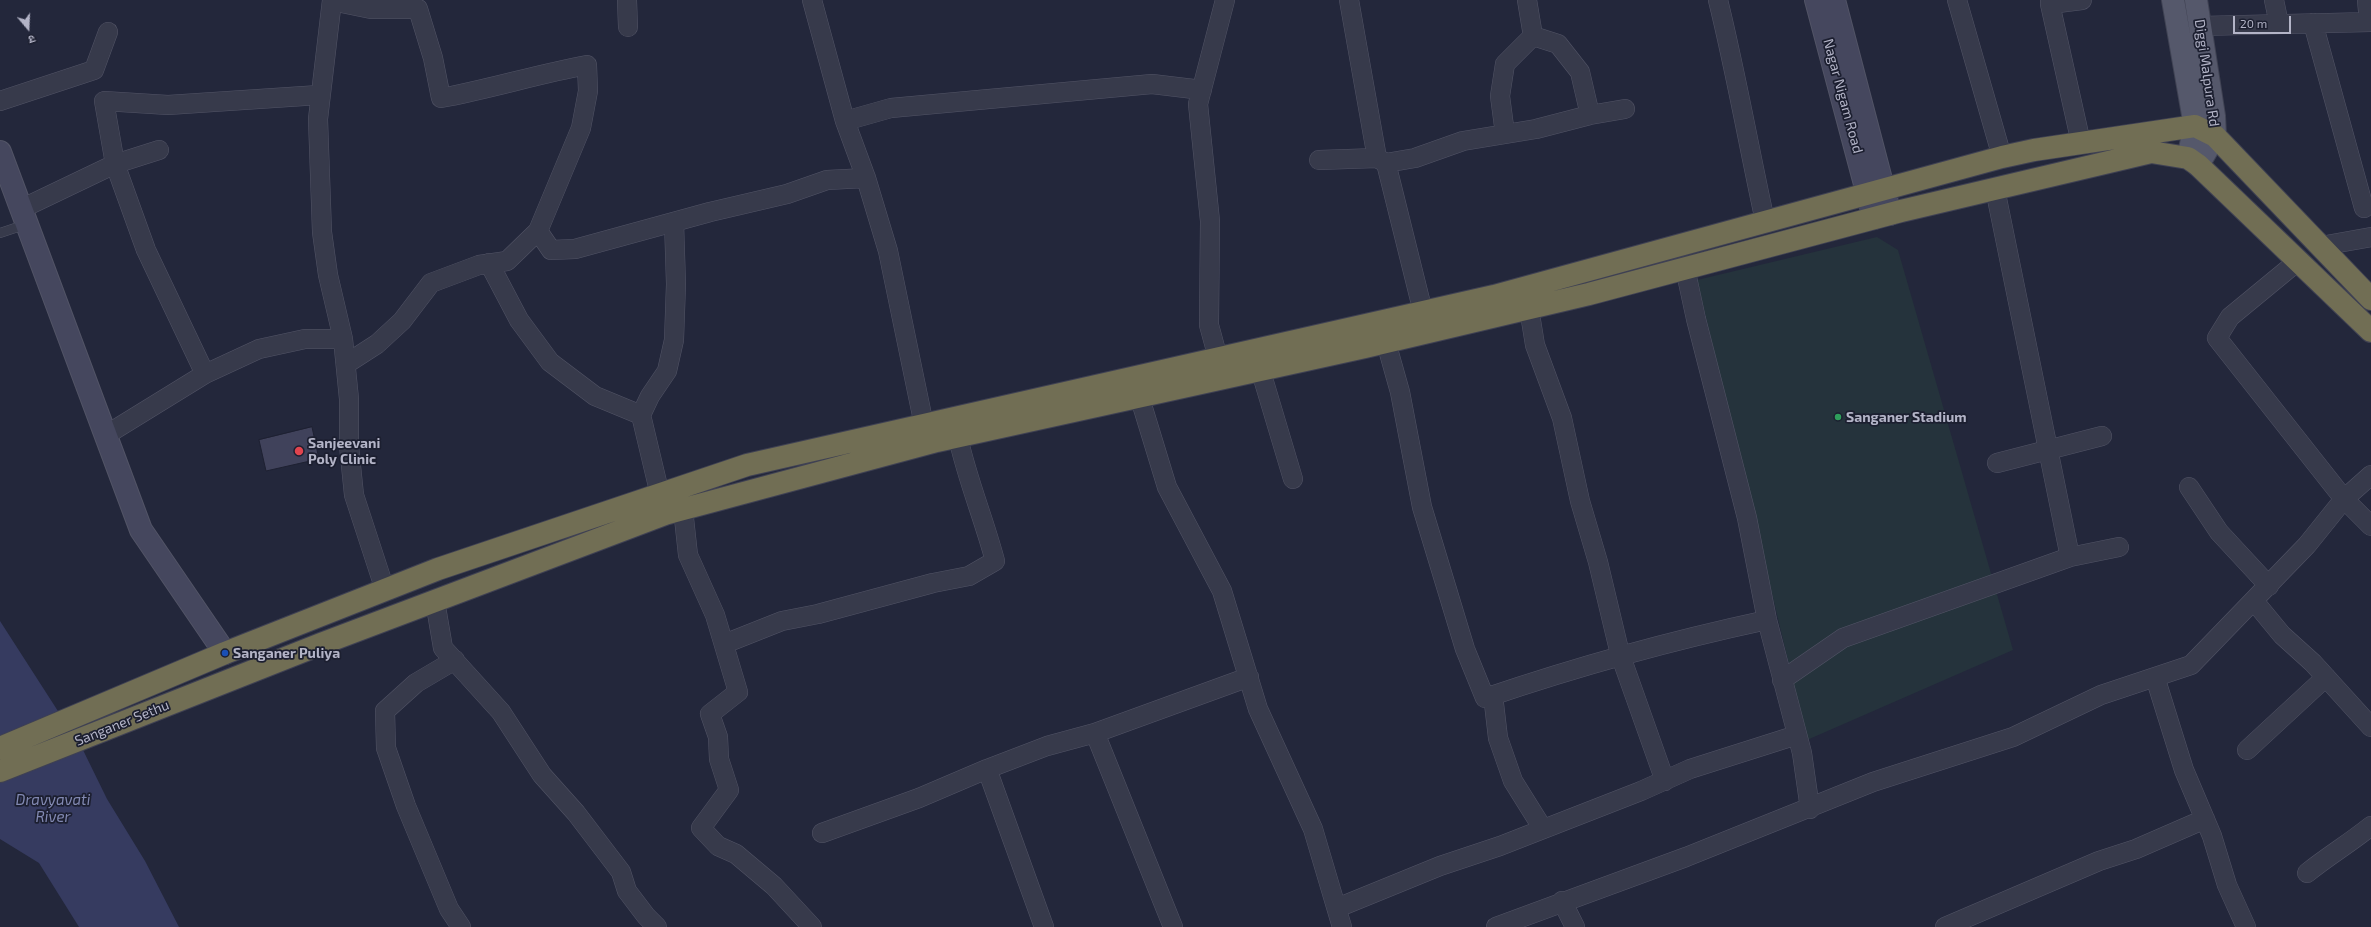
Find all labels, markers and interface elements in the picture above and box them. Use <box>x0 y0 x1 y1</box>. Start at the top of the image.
north arrow <box>8 8 48 48</box>
scale bar <box>2235 8 2293 34</box>
text: 20 m <box>2240 16 2267 30</box>
street label: Diggi Malpura Rd <box>2191 18 2223 128</box>
text: उ <box>27 33 37 47</box>
street label: Nagar Nigam Road <box>1820 37 1866 155</box>
place label: Sanganer Stadium <box>1846 409 1967 425</box>
marker: Sanganer Stadium <box>1833 412 1843 422</box>
place label: Sanjeevani Poly Clinic <box>308 435 380 468</box>
marker: Sanjeevani Poly Clinic <box>293 445 305 457</box>
place label: Sanganer Puliya <box>233 645 340 661</box>
marker: Sanganer Puliya <box>220 648 230 658</box>
street label: Sanganer Sethu <box>72 696 172 750</box>
water label: Dravyavati River <box>16 791 90 826</box>

